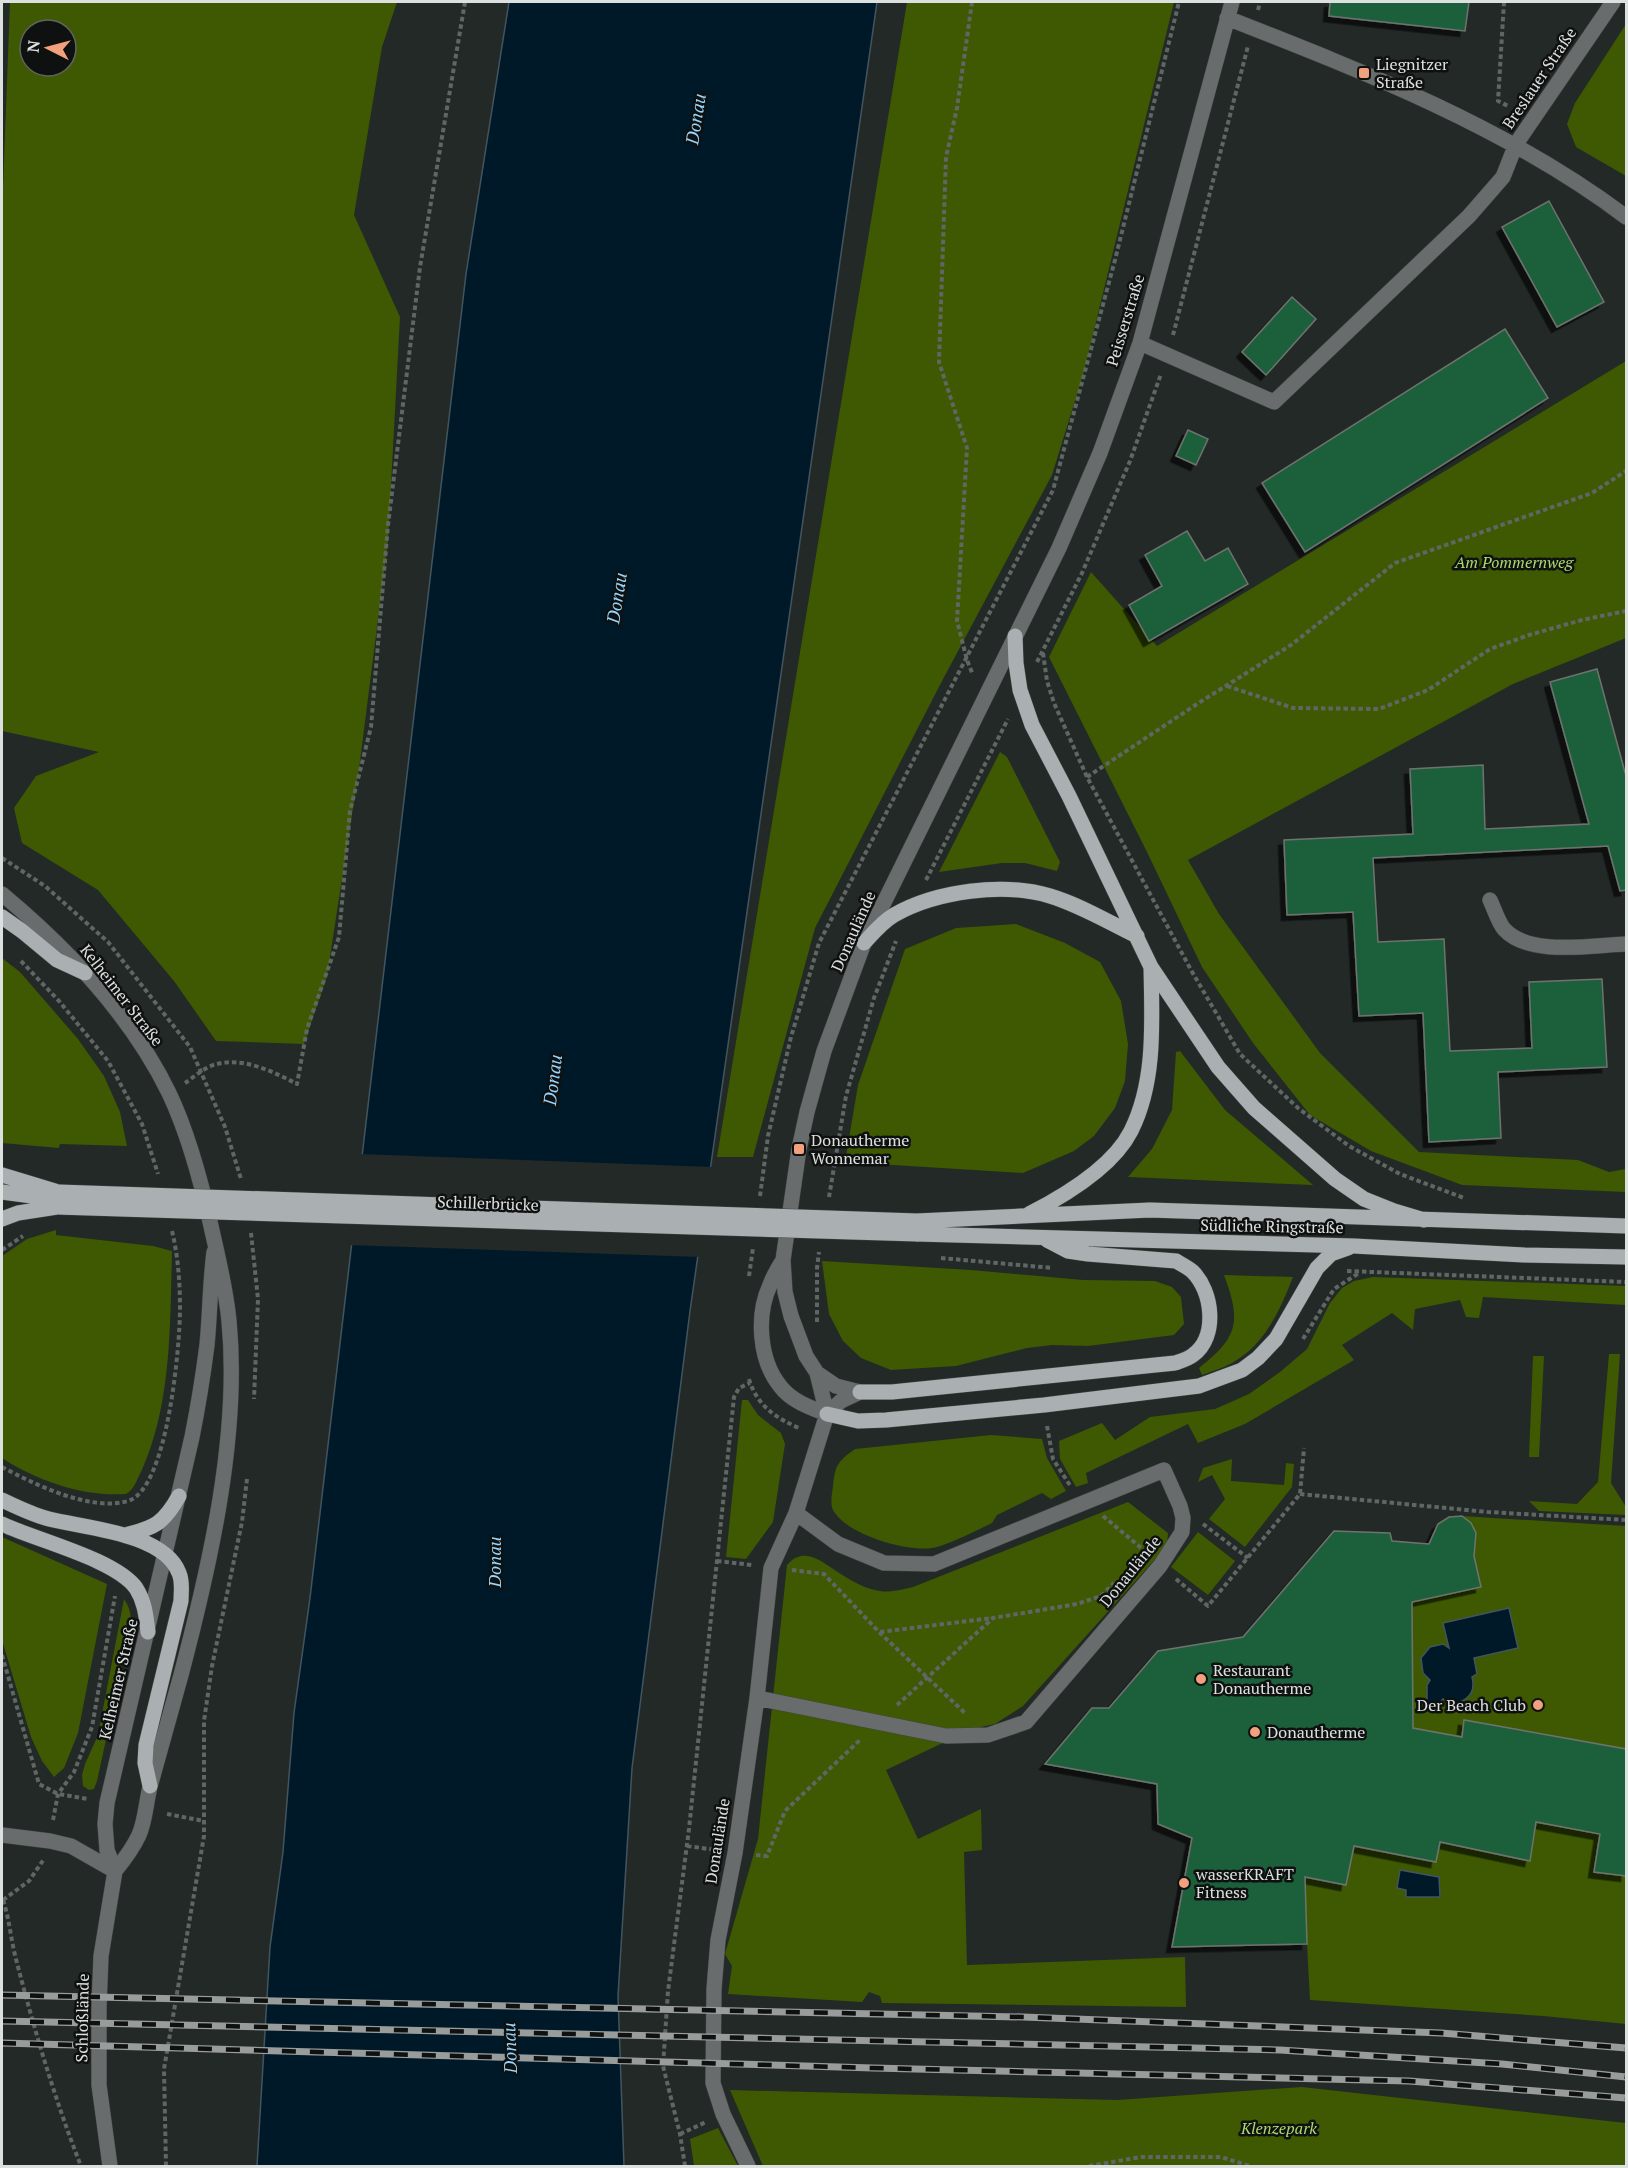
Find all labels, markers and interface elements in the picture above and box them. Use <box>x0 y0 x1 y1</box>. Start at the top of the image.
north arrow <box>18 18 78 78</box>
street label: Breslauer Straße <box>1497 23 1581 133</box>
text: N <box>22 39 45 54</box>
place label: Liegnitzer Straße <box>1376 53 1449 93</box>
marker: Liegnitzer Straße <box>1357 66 1371 80</box>
water label: Donau <box>679 92 711 147</box>
street label: Peisserstraße <box>1101 271 1149 369</box>
park label: Am Pommernweg <box>1454 551 1574 573</box>
water label: Donau <box>600 571 632 626</box>
street label: Donaulände <box>825 887 881 975</box>
street label: Kelheimer Straße <box>75 940 169 1050</box>
water label: Donau <box>537 1053 567 1108</box>
place label: Donautherme Wonnemar <box>811 1129 909 1169</box>
marker: Donautherme Wonnemar <box>792 1142 806 1156</box>
street label: Schillerbrücke <box>437 1190 539 1216</box>
street label: Südliche Ringstraße <box>1200 1214 1344 1238</box>
street label: Donaulände <box>1094 1531 1166 1611</box>
water label: Donau <box>482 1536 506 1589</box>
street label: Kelheimer Straße <box>93 1616 143 1742</box>
place label: Restaurant Donautherme <box>1213 1659 1311 1699</box>
marker: Restaurant Donautherme <box>1194 1672 1208 1686</box>
place label: Der Beach Club <box>1417 1694 1526 1716</box>
marker: Der Beach Club <box>1531 1698 1545 1712</box>
place label: Donautherme <box>1267 1721 1365 1743</box>
marker: Donautherme <box>1248 1725 1262 1739</box>
street label: Donaulände <box>699 1797 735 1885</box>
place label: wasserKRAFT Fitness <box>1195 1863 1294 1903</box>
marker: wasserKRAFT Fitness <box>1177 1876 1191 1890</box>
street label: Schloßlände <box>70 1974 94 2062</box>
water label: Donau <box>496 2022 522 2075</box>
park label: Klenzepark <box>1240 2117 1317 2139</box>

